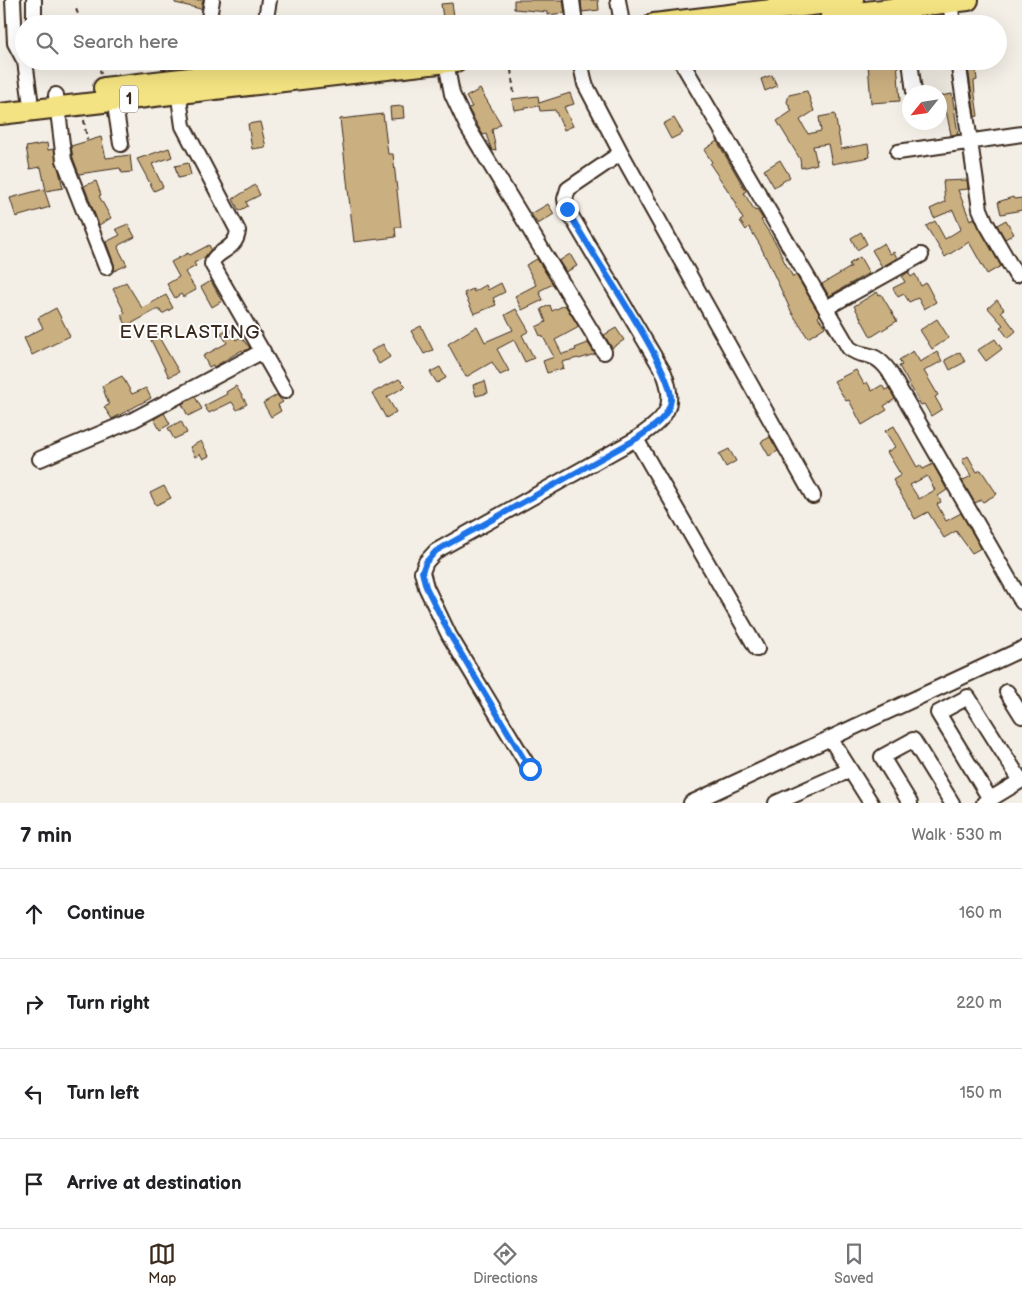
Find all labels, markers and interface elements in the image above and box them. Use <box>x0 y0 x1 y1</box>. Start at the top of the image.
search box <box>15 15 1007 70</box>
icon: search <box>33 29 61 57</box>
text: Search here <box>73 31 178 54</box>
north arrow <box>902 85 947 130</box>
road number: 1 <box>120 86 138 112</box>
route end <box>556 198 579 221</box>
district label: EVERLASTING <box>120 321 260 344</box>
route start <box>519 758 542 781</box>
text: 7 min <box>20 823 72 848</box>
text: Walk · 530 m <box>911 826 1002 845</box>
icon: ahead <box>20 900 48 928</box>
text: Continue <box>67 902 145 925</box>
text: 160 m <box>959 904 1002 923</box>
icon: right <box>20 990 48 1018</box>
text: Turn right <box>67 992 150 1015</box>
text: 220 m <box>956 994 1002 1013</box>
icon: left <box>20 1080 48 1108</box>
text: Turn left <box>67 1082 139 1105</box>
text: 150 m <box>960 1084 1002 1103</box>
icon: arrive <box>20 1170 48 1198</box>
text: Arrive at destination <box>67 1172 242 1195</box>
tab: Map <box>148 1240 177 1287</box>
tab: Directions <box>473 1240 538 1287</box>
tab: Saved <box>834 1240 874 1287</box>

